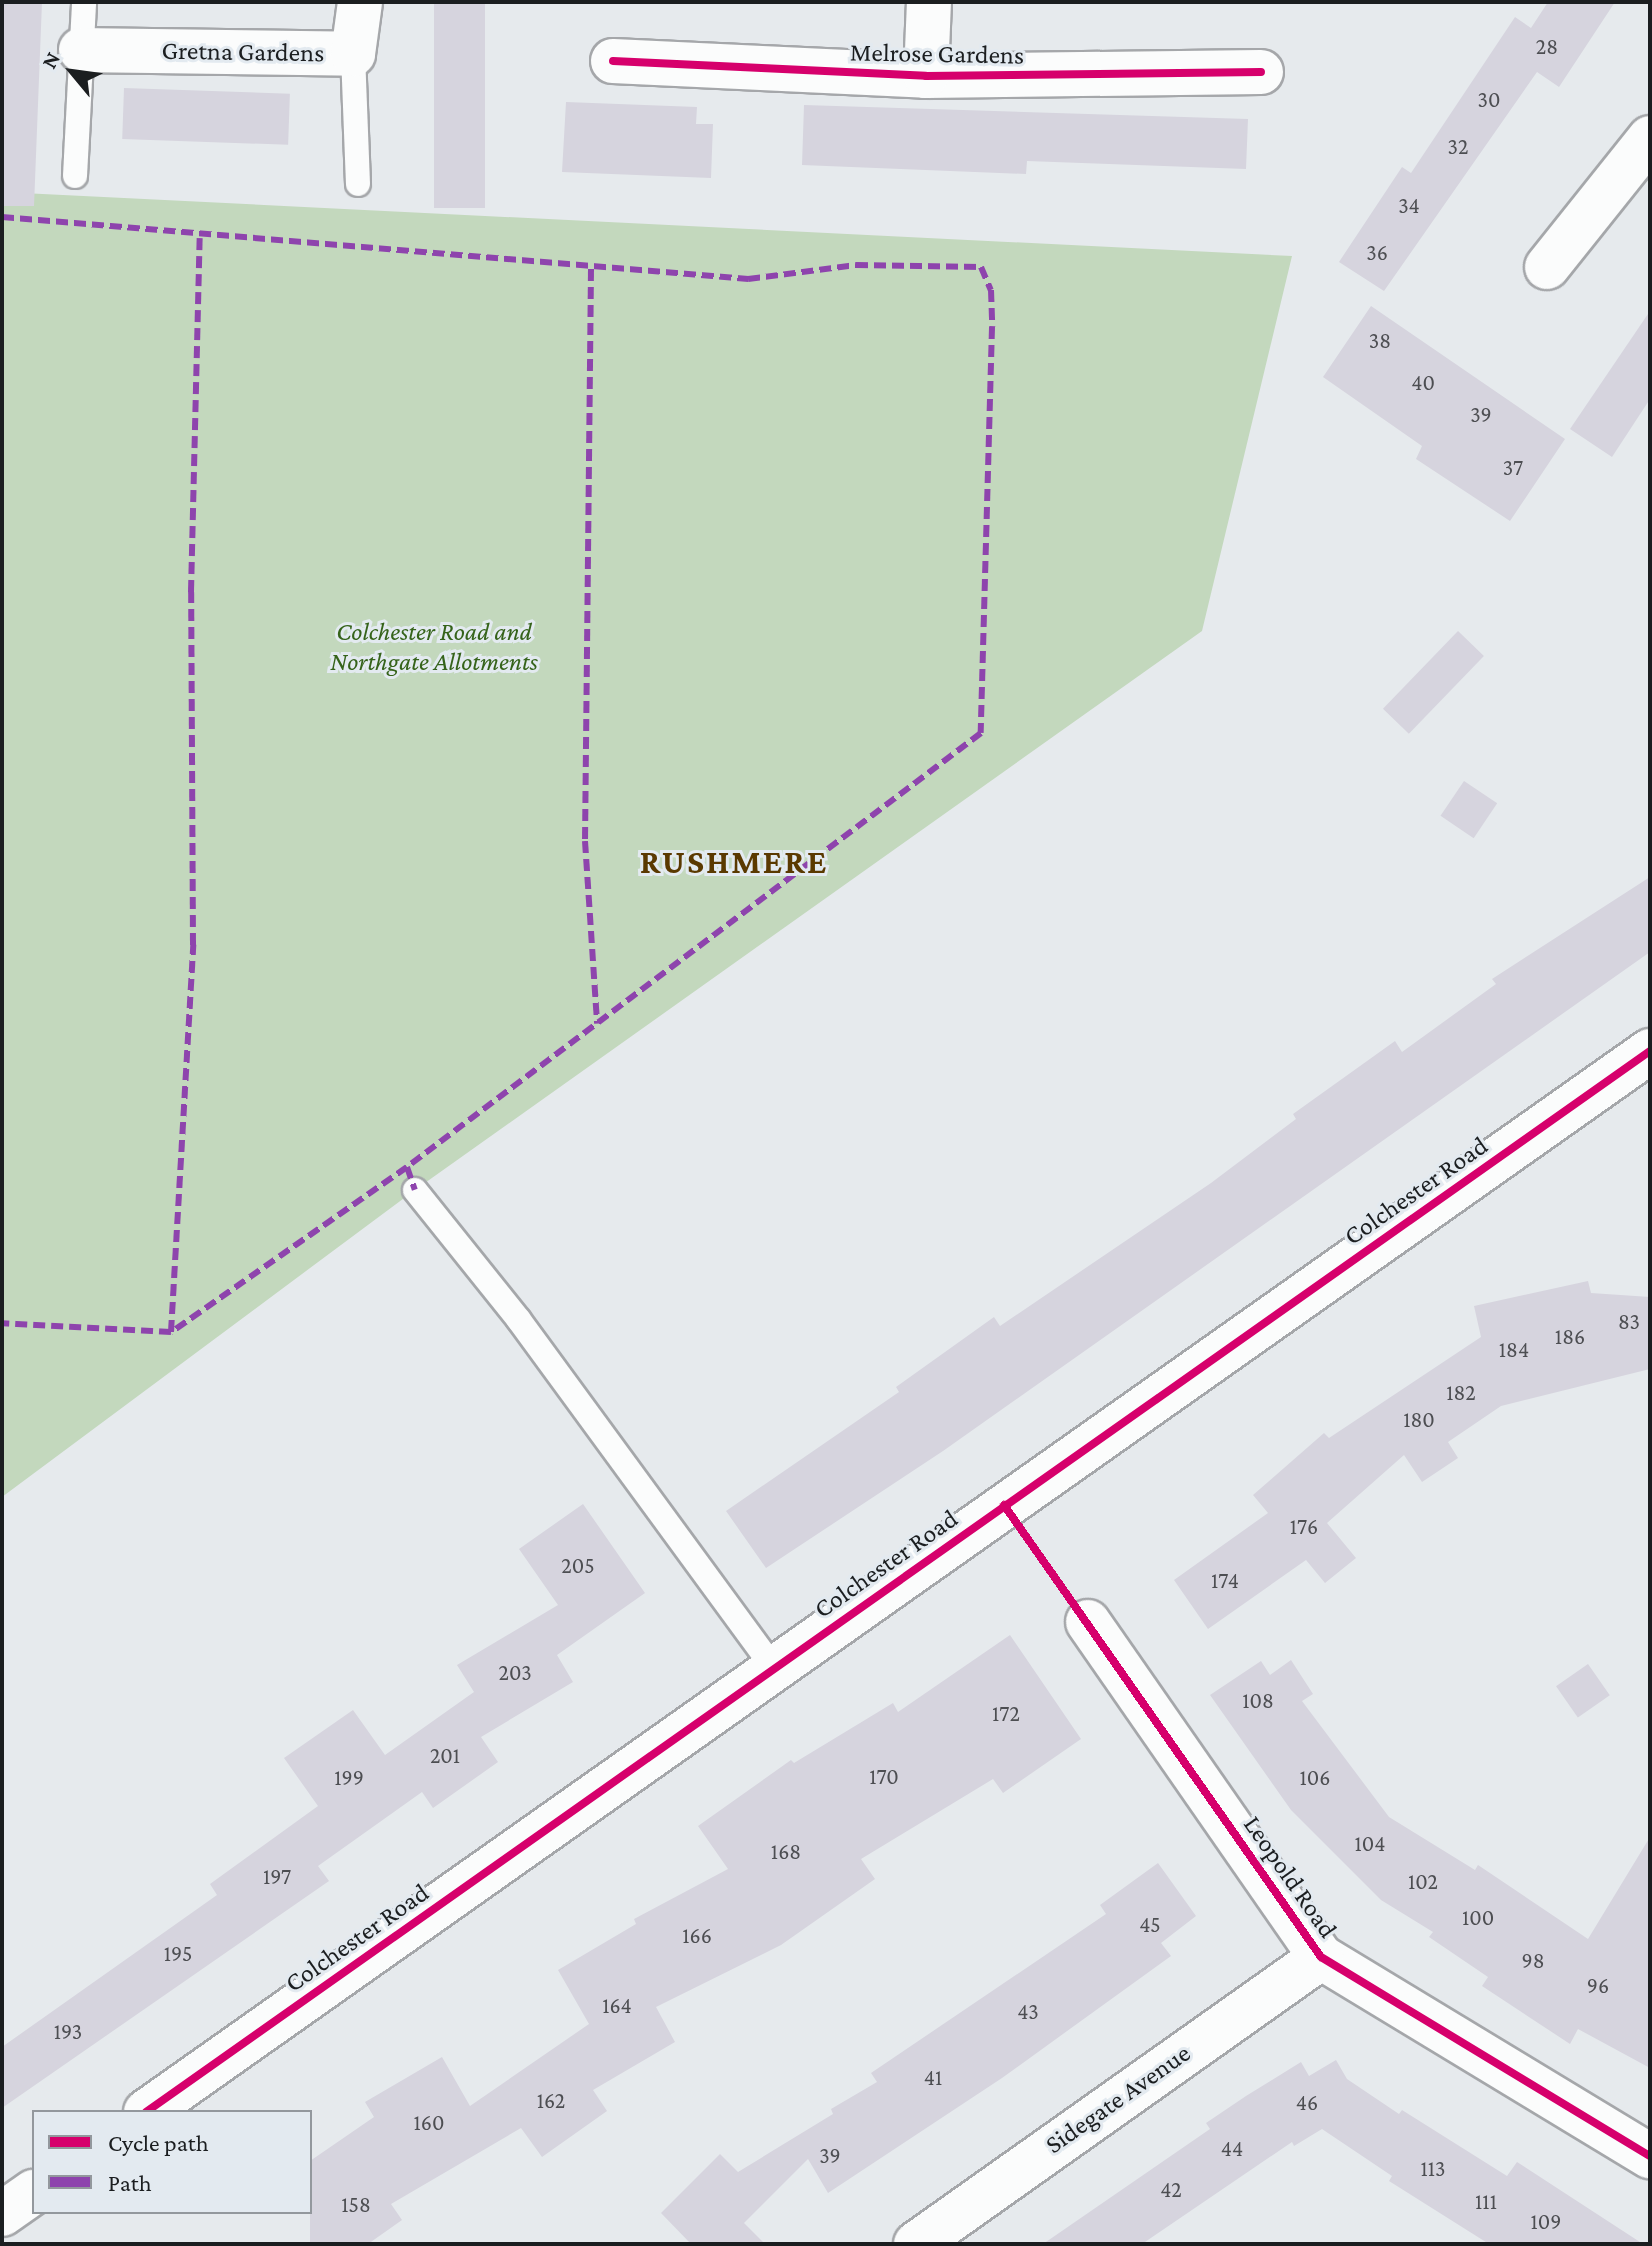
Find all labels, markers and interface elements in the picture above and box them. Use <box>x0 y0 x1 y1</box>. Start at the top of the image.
north arrow <box>32 32 112 112</box>
house number: 28 <box>1536 34 1558 60</box>
street label: Gretna Gardens <box>161 35 325 69</box>
street label: Melrose Gardens <box>850 37 1024 71</box>
text: N <box>36 48 65 73</box>
house number: 30 <box>1478 87 1500 113</box>
house number: 32 <box>1448 134 1468 160</box>
house number: 34 <box>1398 193 1420 219</box>
house number: 36 <box>1366 240 1388 266</box>
house number: 38 <box>1369 328 1391 354</box>
house number: 40 <box>1411 370 1435 396</box>
house number: 39 <box>1470 402 1492 428</box>
house number: 37 <box>1503 455 1523 481</box>
park label: Colchester Road and Northgate Allotments <box>330 616 538 678</box>
district label: RUSHMERE <box>640 842 828 882</box>
street label: Colchester Road <box>1338 1130 1494 1252</box>
house number: 83 <box>1618 1309 1640 1335</box>
house number: 186 <box>1555 1324 1585 1350</box>
house number: 184 <box>1499 1337 1529 1363</box>
house number: 182 <box>1446 1380 1476 1406</box>
house number: 180 <box>1403 1407 1435 1433</box>
street label: Colchester Road <box>808 1503 964 1625</box>
house number: 176 <box>1290 1514 1318 1540</box>
house number: 205 <box>561 1553 595 1579</box>
house number: 174 <box>1211 1568 1239 1594</box>
house number: 203 <box>498 1660 532 1686</box>
house number: 108 <box>1242 1688 1274 1714</box>
house number: 172 <box>992 1701 1020 1727</box>
house number: 201 <box>430 1743 460 1769</box>
house number: 170 <box>869 1764 899 1790</box>
house number: 199 <box>334 1765 364 1791</box>
house number: 106 <box>1300 1765 1330 1791</box>
street label: Leopold Road <box>1237 1810 1343 1944</box>
house number: 104 <box>1355 1831 1385 1857</box>
house number: 168 <box>771 1839 801 1865</box>
house number: 197 <box>263 1864 291 1890</box>
house number: 102 <box>1408 1869 1438 1895</box>
street label: Colchester Road <box>279 1877 435 1999</box>
house number: 100 <box>1462 1905 1494 1931</box>
house number: 45 <box>1139 1912 1161 1938</box>
house number: 166 <box>682 1923 712 1949</box>
house number: 195 <box>164 1941 192 1967</box>
house number: 98 <box>1521 1948 1545 1974</box>
house number: 96 <box>1587 1973 1609 1999</box>
house number: 164 <box>602 1993 632 2019</box>
house number: 43 <box>1017 1999 1039 2025</box>
house number: 193 <box>54 2019 82 2045</box>
street label: Sidegate Avenue <box>1039 2038 1197 2160</box>
house number: 41 <box>924 2065 942 2091</box>
house number: 162 <box>537 2088 565 2114</box>
house number: 46 <box>1296 2090 1318 2116</box>
legend <box>32 2110 312 2214</box>
house number: 160 <box>414 2110 444 2136</box>
text: Cycle path <box>108 2129 209 2156</box>
house number: 44 <box>1221 2136 1243 2162</box>
house number: 39 <box>819 2143 841 2169</box>
house number: 113 <box>1420 2156 1446 2182</box>
text: Path <box>108 2169 152 2196</box>
house number: 42 <box>1160 2177 1182 2203</box>
house number: 111 <box>1475 2189 1497 2215</box>
house number: 158 <box>341 2192 371 2218</box>
house number: 109 <box>1531 2209 1561 2235</box>

